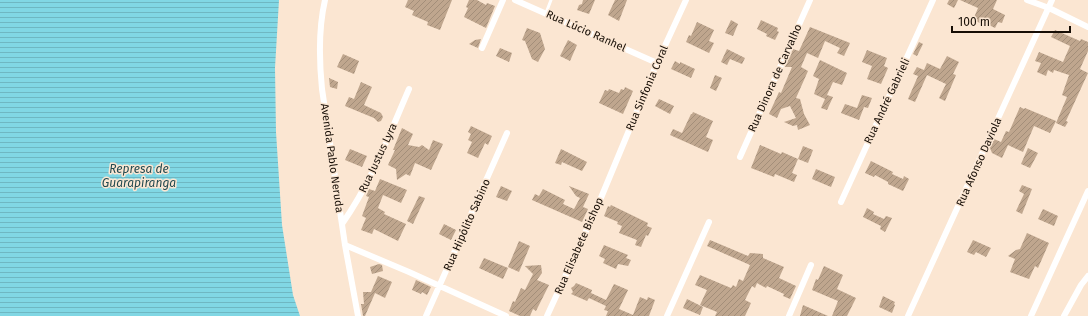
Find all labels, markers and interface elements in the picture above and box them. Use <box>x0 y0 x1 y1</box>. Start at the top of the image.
street label: Rua Lúcio Ranhel <box>544 8 628 54</box>
scale bar <box>952 8 1070 34</box>
text: 100 m <box>958 15 990 29</box>
street label: Rua Dinora de Carvalho <box>745 22 805 134</box>
street label: Rua Sinfonia Coral <box>623 43 671 133</box>
street label: Rua André Gabrieli <box>861 56 913 146</box>
street label: Avenida Pablo Neruda <box>318 103 346 213</box>
street label: Rua Afonso Daviola <box>954 115 1004 209</box>
street label: Rua Justus Lyra <box>356 121 400 195</box>
water label: Represa de Guarapiranga <box>102 162 176 190</box>
street label: Rua Hipólito Sabino <box>441 177 493 273</box>
street label: Rua Elisabete Bishop <box>552 196 606 296</box>

